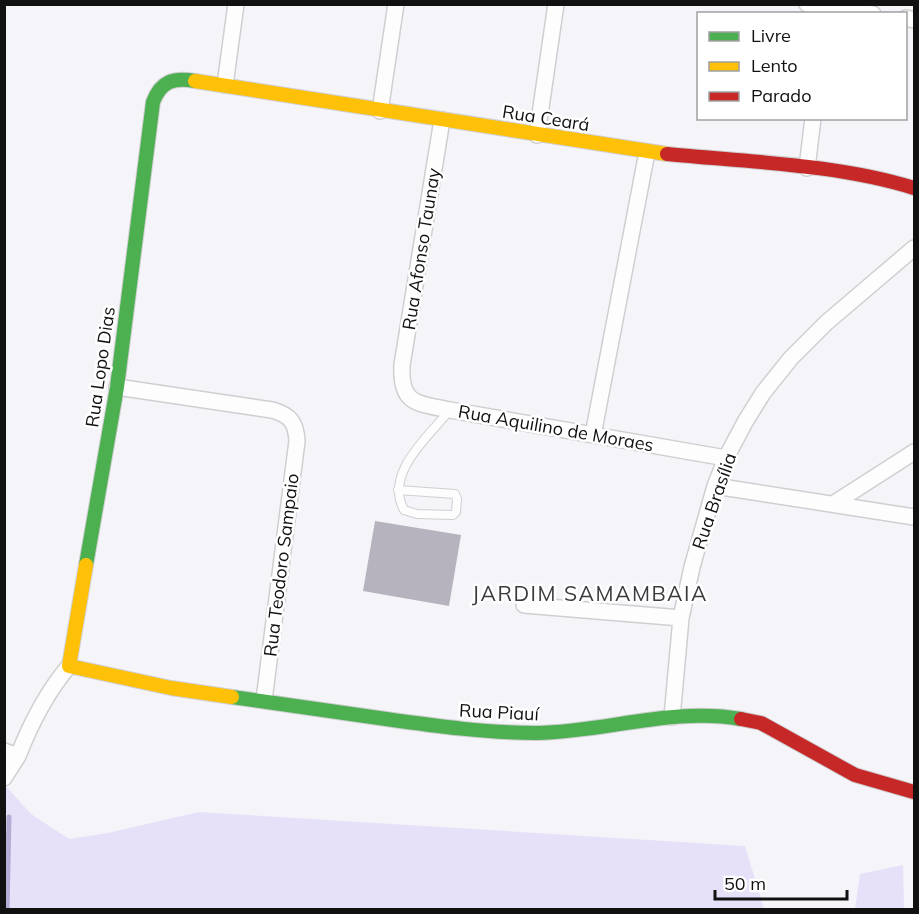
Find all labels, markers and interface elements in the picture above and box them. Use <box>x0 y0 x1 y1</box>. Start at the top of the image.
legend <box>697 12 907 120</box>
text: Livre <box>751 24 791 47</box>
text: Lento <box>751 54 798 77</box>
text: Parado <box>751 84 811 107</box>
street label: Rua Ceará <box>501 100 591 136</box>
street label: Rua Afonso Taunay <box>397 166 445 332</box>
street label: Rua Lopo Dias <box>80 305 120 429</box>
street label: Rua Aquilino de Moraes <box>456 399 656 457</box>
street label: Rua Brasília <box>687 450 741 552</box>
street label: Rua Teodoro Sampaio <box>258 472 304 658</box>
district label: JARDIM SAMAMBAIA <box>472 580 708 606</box>
street label: Rua Piauí <box>459 698 541 726</box>
scale bar <box>715 863 847 901</box>
text: 50 m <box>724 872 766 895</box>

